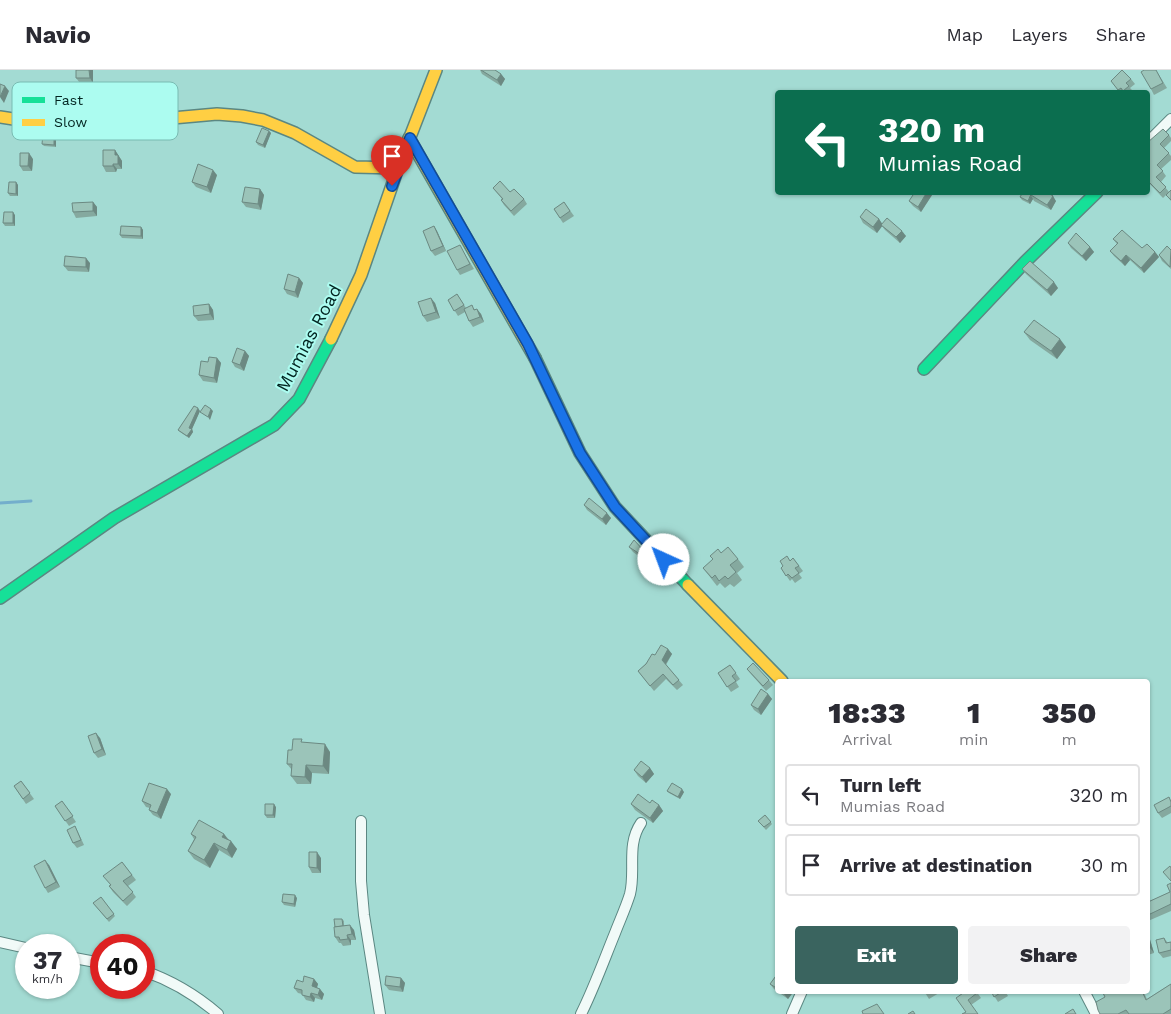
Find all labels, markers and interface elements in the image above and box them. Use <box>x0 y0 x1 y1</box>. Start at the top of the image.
text: Navio <box>25 21 91 49</box>
text: Map <box>946 24 983 45</box>
text: Layers <box>1011 24 1068 45</box>
text: Share <box>1096 24 1146 45</box>
legend <box>12 82 178 140</box>
text: Fast <box>54 92 83 108</box>
text: 320 m <box>878 109 985 151</box>
icon: left <box>795 110 860 175</box>
text: Slow <box>54 114 87 130</box>
pin <box>371 135 413 186</box>
icon: arrive <box>378 142 406 170</box>
text: Mumias Road <box>878 151 1022 176</box>
street label: Mumias Road <box>272 281 346 395</box>
position arrow <box>637 533 689 585</box>
text: 18:33 <box>828 695 906 730</box>
text: 1 <box>967 695 980 730</box>
text: 350 <box>1042 695 1097 730</box>
text: Arrival <box>842 730 892 749</box>
text: min <box>959 730 988 749</box>
text: m <box>1062 730 1077 749</box>
text: Turn left <box>840 774 921 797</box>
icon: left <box>797 781 825 809</box>
text: 320 m <box>1069 784 1128 807</box>
text: Mumias Road <box>840 797 945 816</box>
icon: arrive <box>797 851 825 879</box>
text: Arrive at destination <box>840 854 1032 877</box>
text: 30 m <box>1081 854 1128 877</box>
button: Exit <box>795 926 958 984</box>
button: Share <box>968 926 1130 984</box>
speed limit sign: 40 <box>90 934 155 999</box>
text: 37 <box>33 946 62 975</box>
text: km/h <box>32 972 63 986</box>

